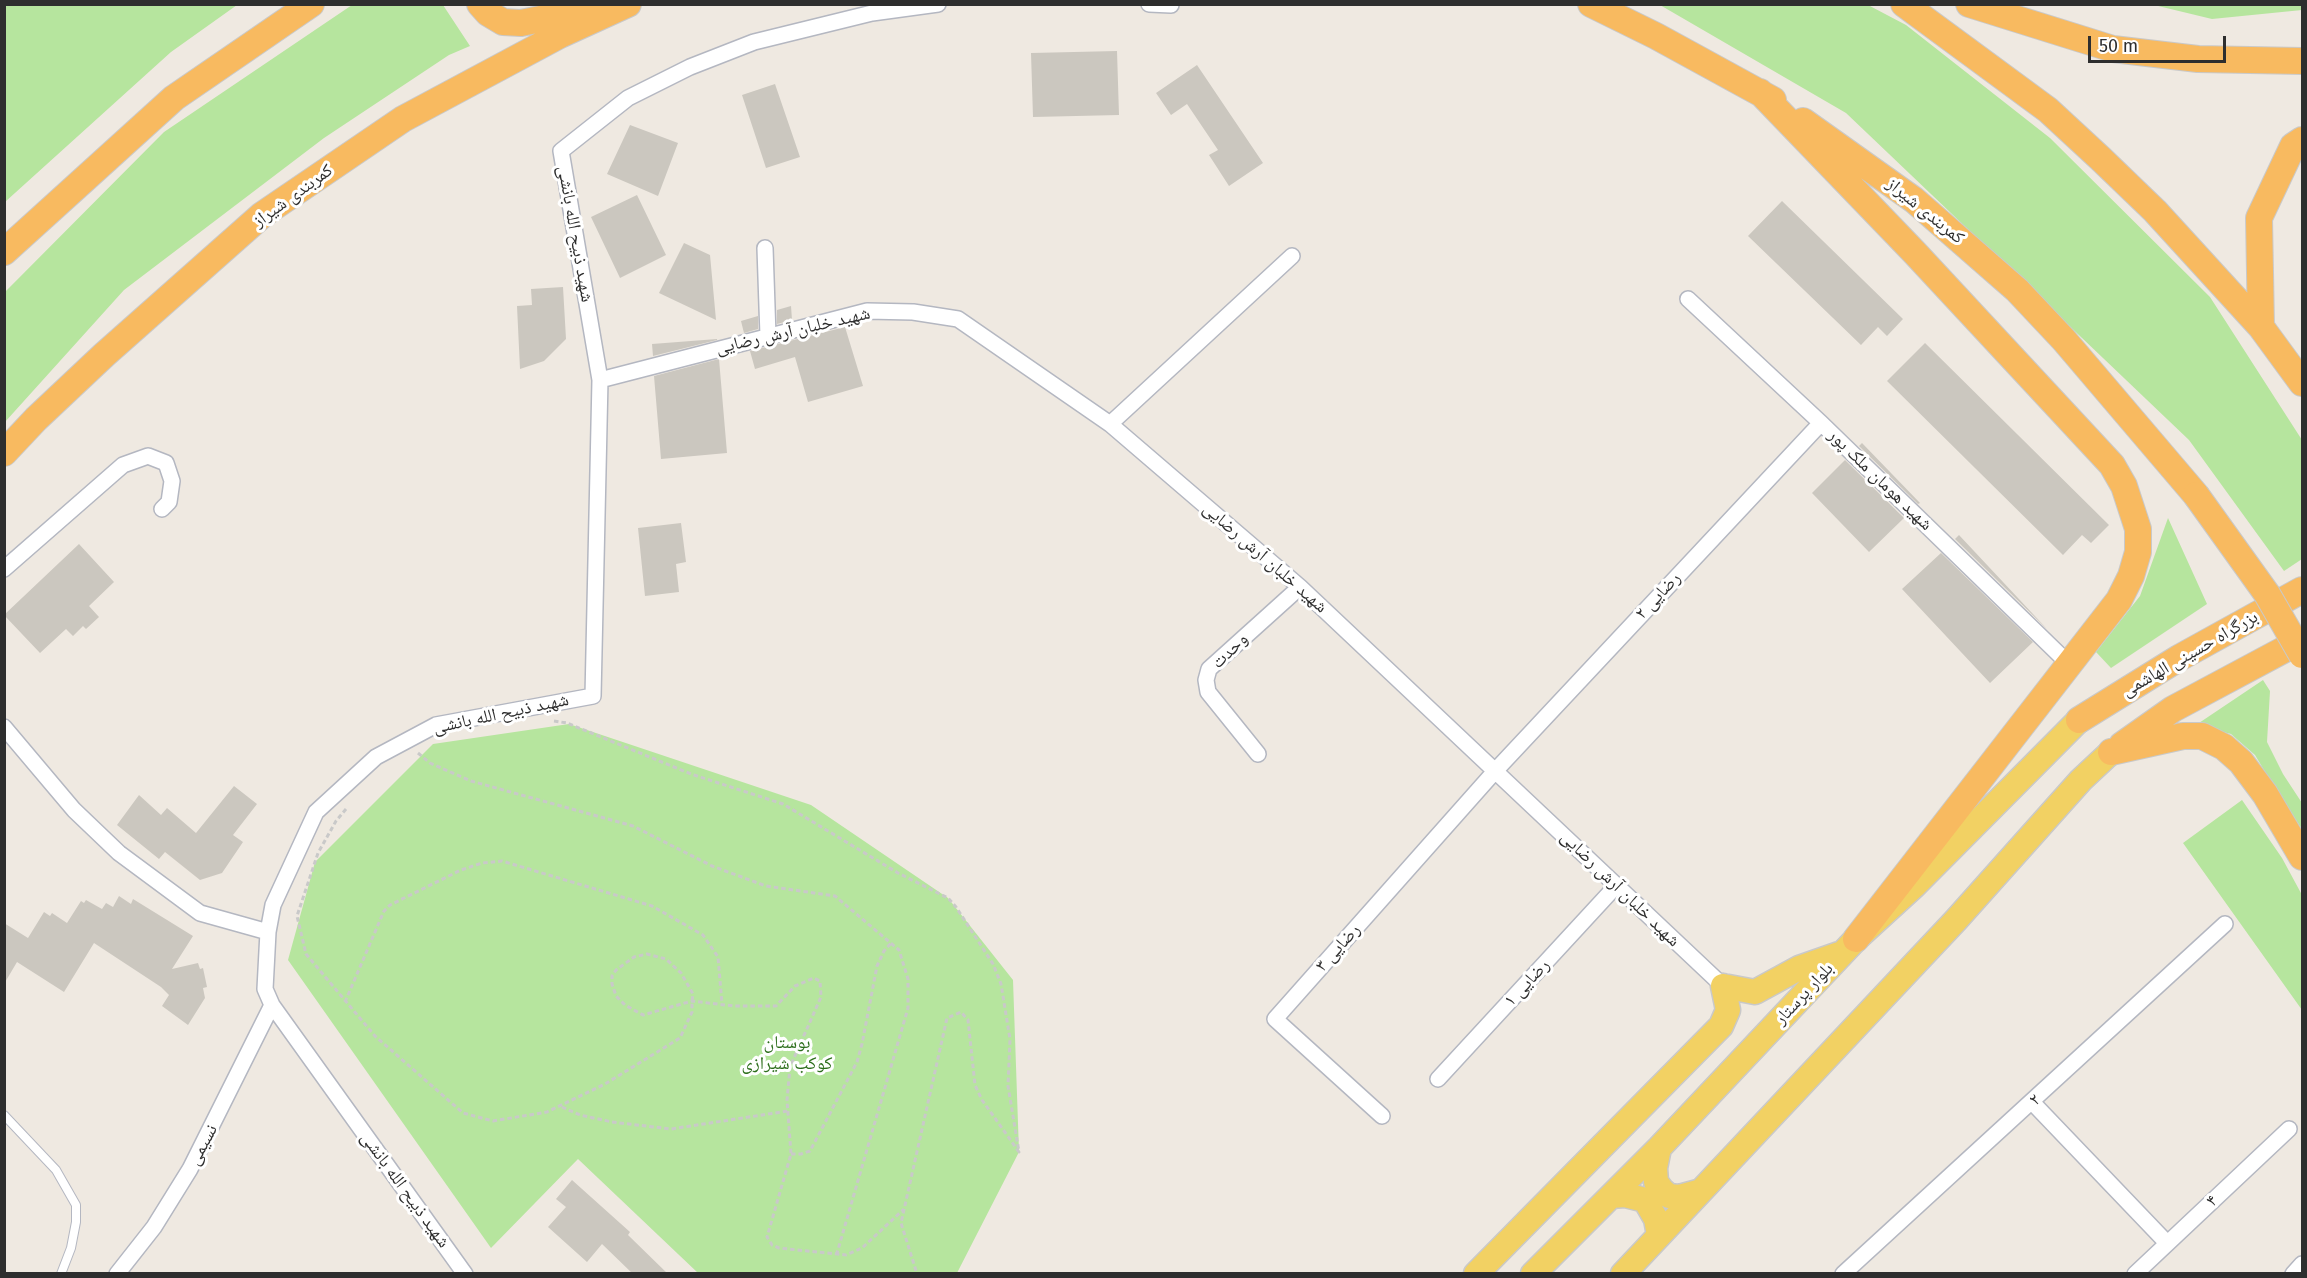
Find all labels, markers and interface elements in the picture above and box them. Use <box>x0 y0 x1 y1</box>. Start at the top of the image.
scale bar <box>2091 24 2229 62</box>
text: 50 m <box>2099 35 2138 57</box>
street label: کمربندی شیراز <box>249 160 337 232</box>
street label: شهید ذبیح الله بانشی <box>552 164 598 304</box>
street label: کمربندی شیراز <box>1882 173 1968 249</box>
street label: شهید خلبان آرش رضایی <box>714 303 872 359</box>
street label: شهید هومان ملک پور <box>1823 425 1937 535</box>
street label: شهید خلبان آرش رضایی <box>1198 498 1332 618</box>
street label: رضایی ۲ <box>1631 568 1685 624</box>
street label: بزرگراه حسینی الهاشمی <box>2118 606 2262 702</box>
street label: وحدت <box>1207 629 1253 673</box>
street label: شهید ذبیح الله بانشی <box>431 689 571 739</box>
street label: شهید خلبان آرش رضایی <box>1556 826 1684 952</box>
street label: رضایی ۳ <box>1311 920 1365 976</box>
street label: رضایی ۱ <box>1500 955 1554 1011</box>
street label: بلوار پرستار <box>1770 958 1838 1030</box>
park label: بوستان کوکب شیرازی <box>742 1032 832 1074</box>
street label: ۲ <box>2025 1089 2045 1111</box>
street label: نسیمی <box>183 1121 223 1169</box>
street label: شهید ذبیح الله بانشی <box>356 1128 454 1252</box>
street label: ۴ <box>2202 1190 2222 1212</box>

